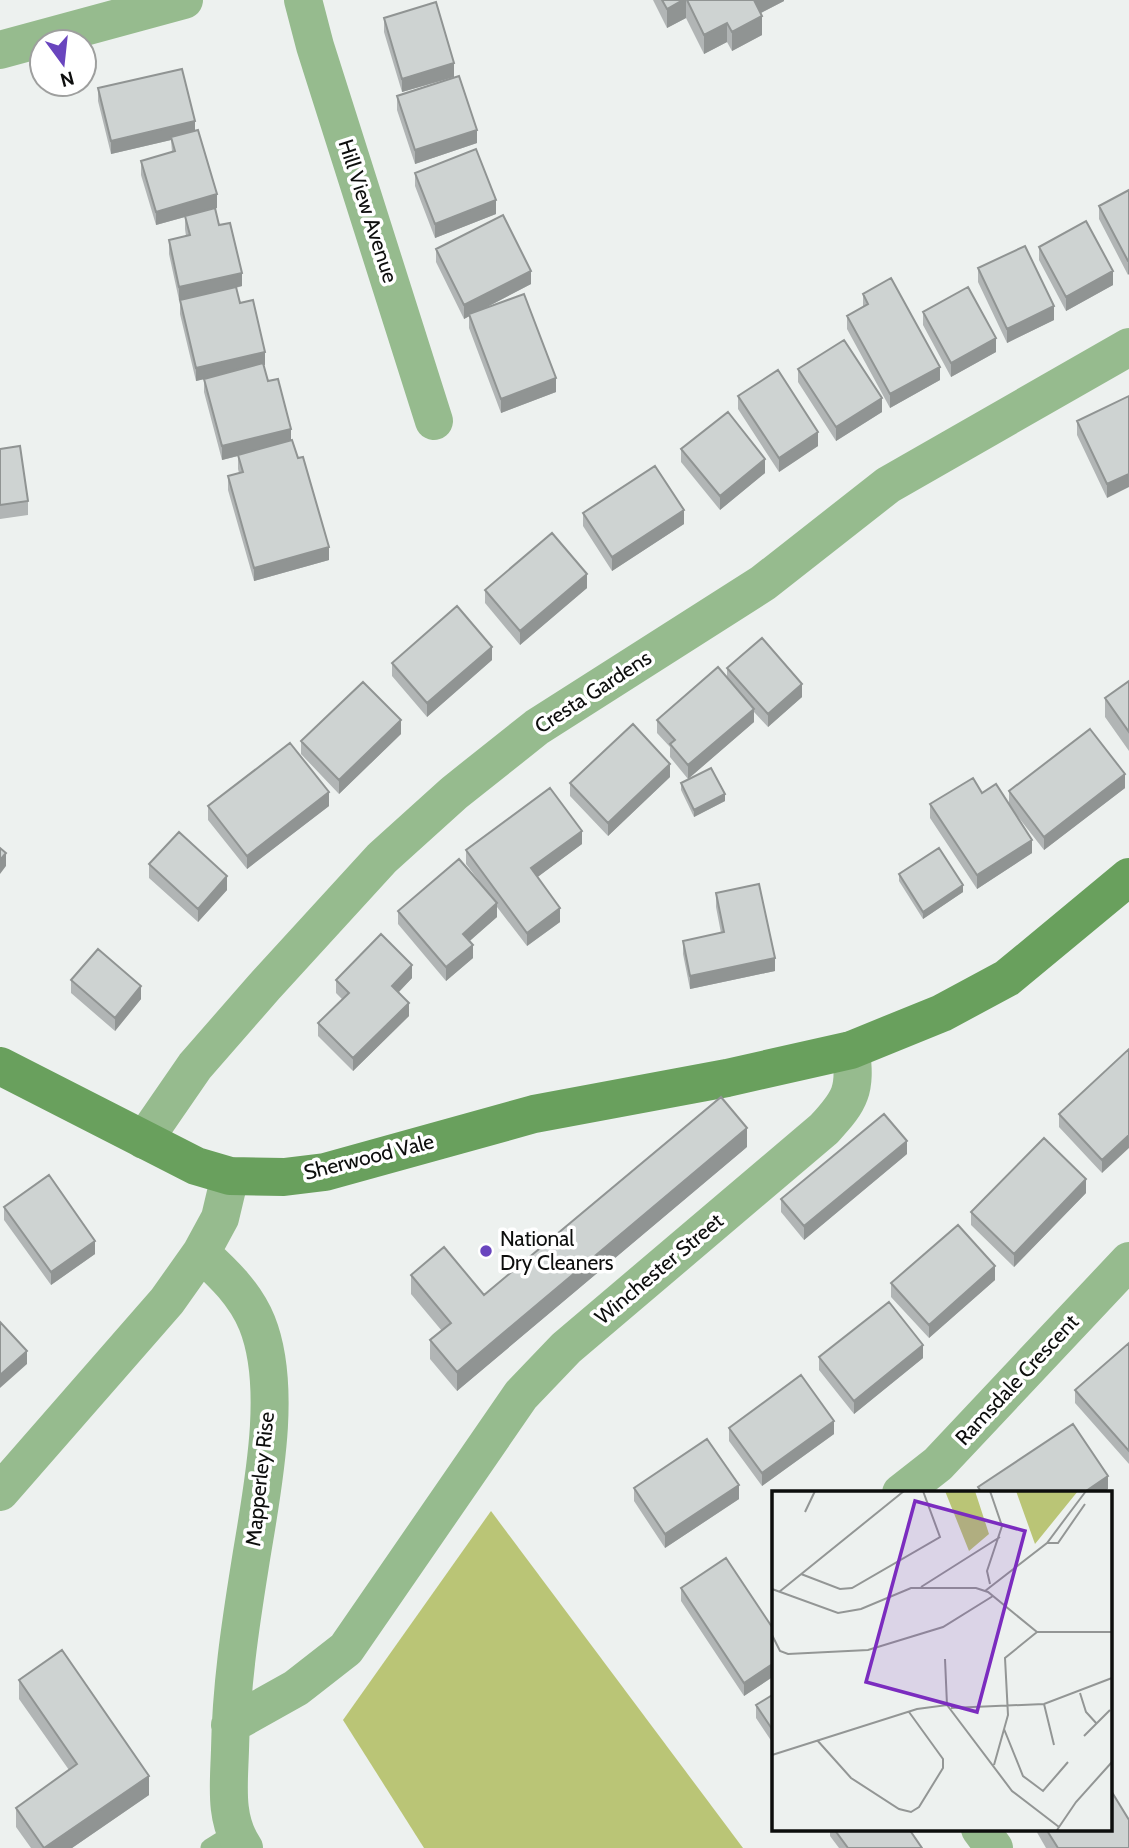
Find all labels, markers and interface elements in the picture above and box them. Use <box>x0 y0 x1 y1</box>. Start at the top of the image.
north arrow <box>28 28 98 98</box>
text: N <box>58 66 77 92</box>
street label: Hill View Avenue <box>334 136 403 286</box>
street label: Cresta Gardens <box>530 644 656 739</box>
street label: Sherwood Vale <box>301 1128 437 1185</box>
street label: Winchester Street <box>590 1208 728 1329</box>
place label: National Dry Cleaners <box>500 1226 614 1275</box>
marker: National Dry Cleaners <box>478 1243 494 1259</box>
street label: Ramsdale Crescent <box>950 1309 1083 1450</box>
street label: Mapperley Rise <box>240 1410 279 1547</box>
inset map <box>772 1491 1112 1830</box>

